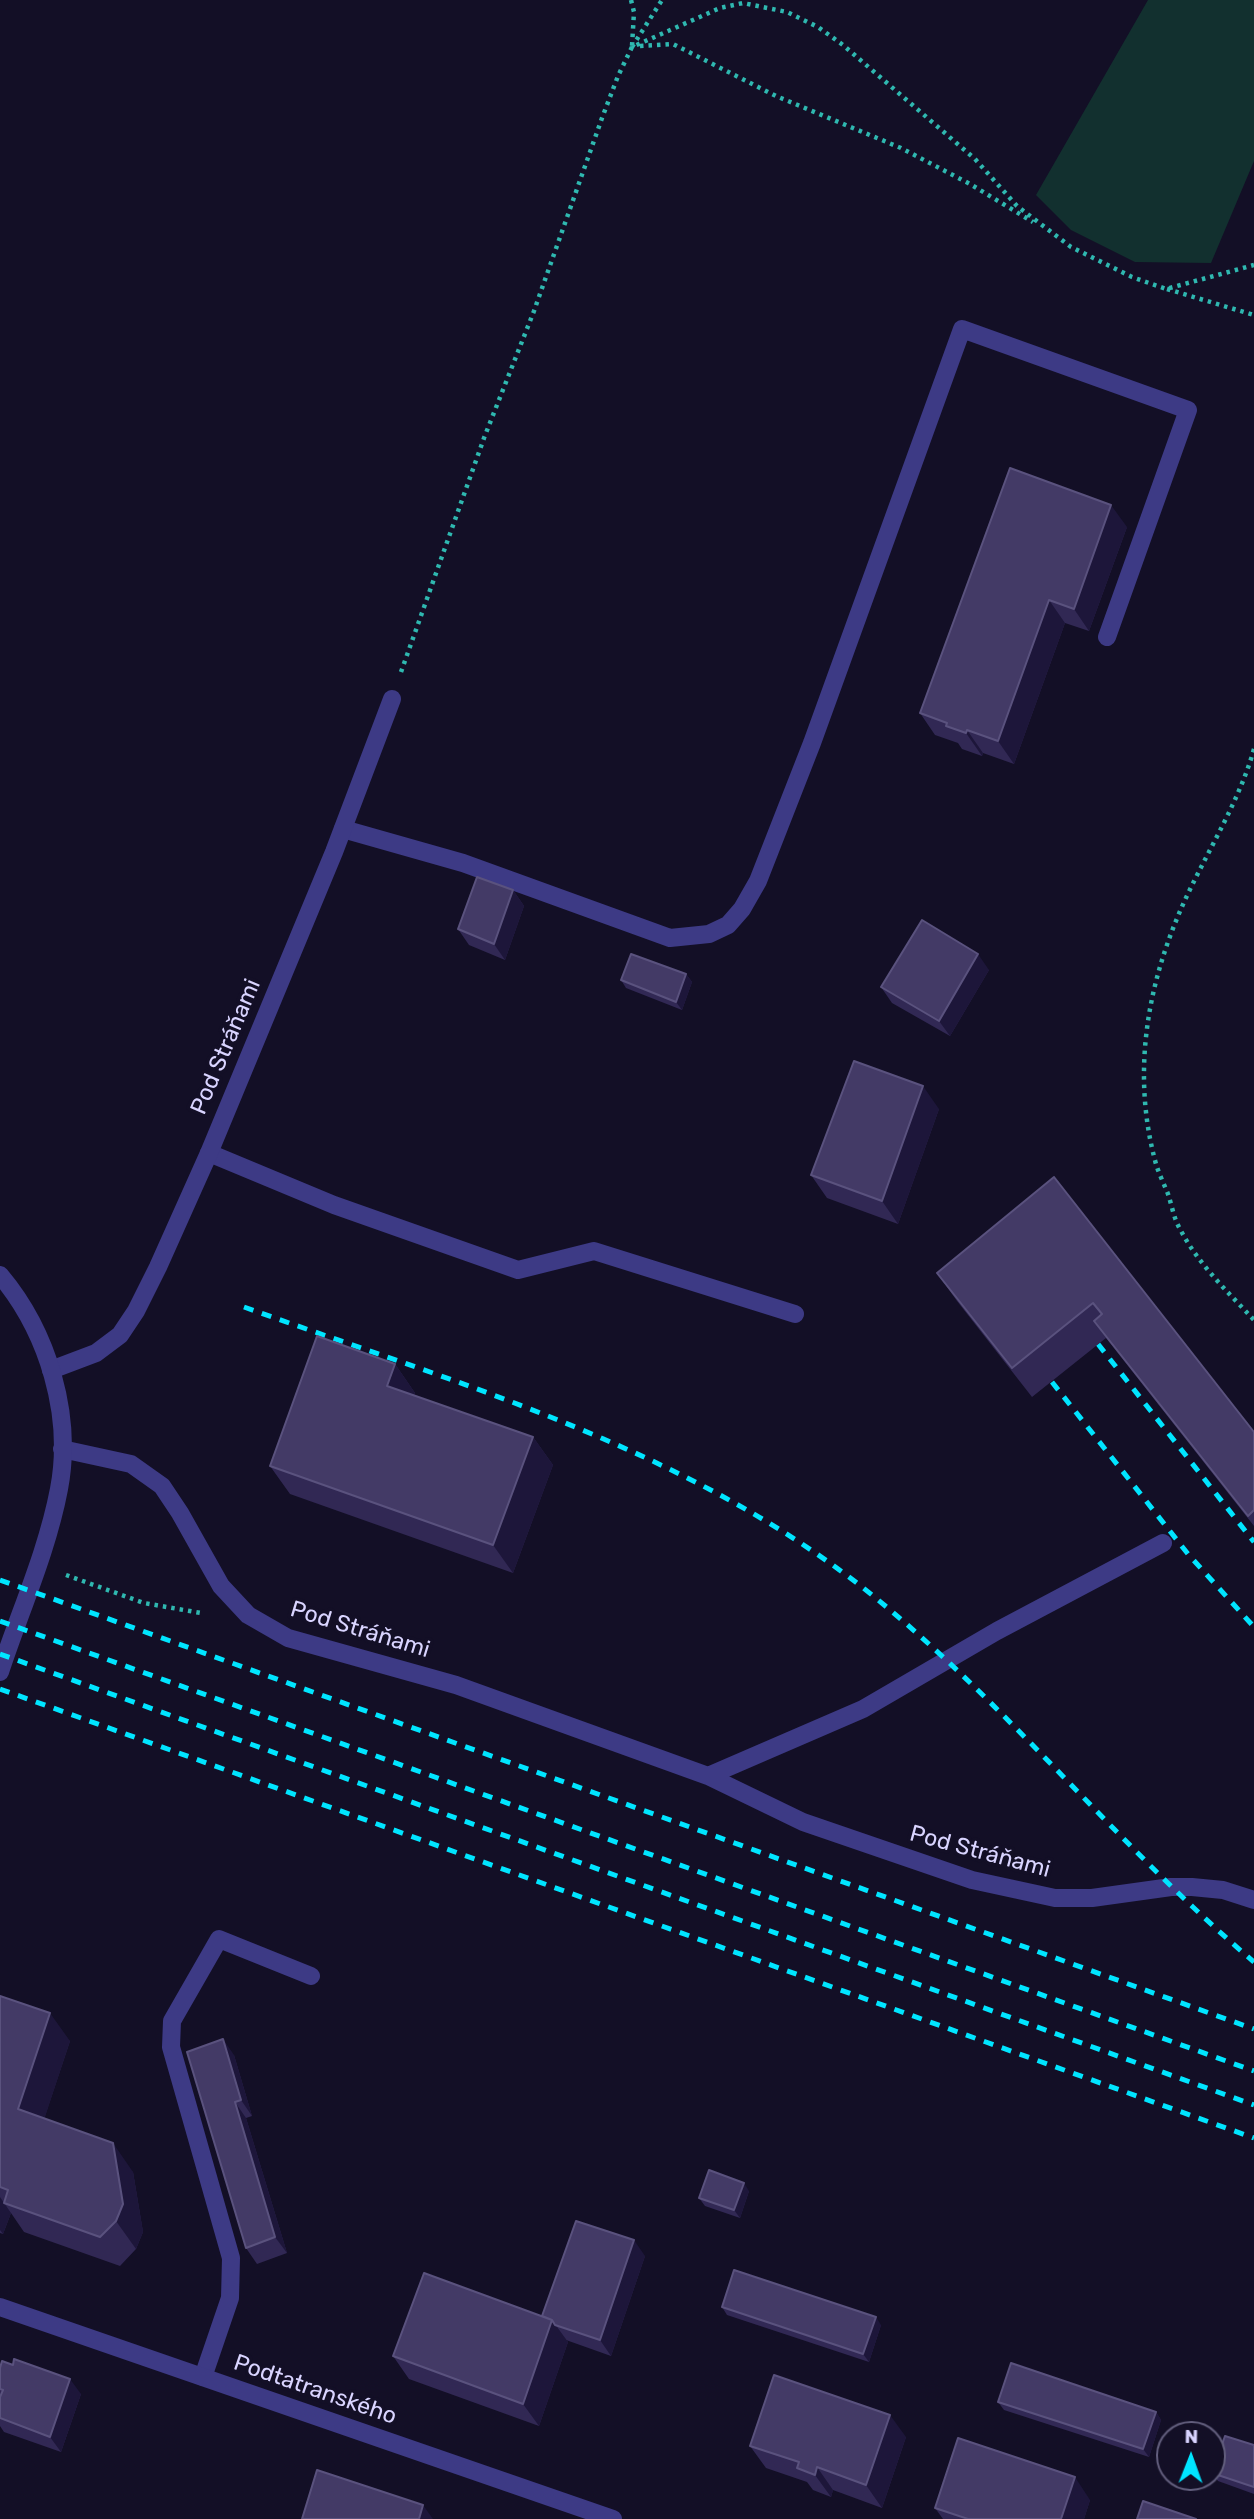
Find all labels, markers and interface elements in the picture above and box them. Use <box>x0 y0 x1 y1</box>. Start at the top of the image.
street label: Pod Stráňami <box>185 975 267 1119</box>
street label: Pod Stráňami <box>287 1596 433 1664</box>
street label: Pod Stráňami <box>907 1820 1053 1884</box>
street label: Podtatranského <box>230 2349 400 2431</box>
north arrow <box>1156 2421 1226 2491</box>
text: N <box>1184 2425 1198 2448</box>

